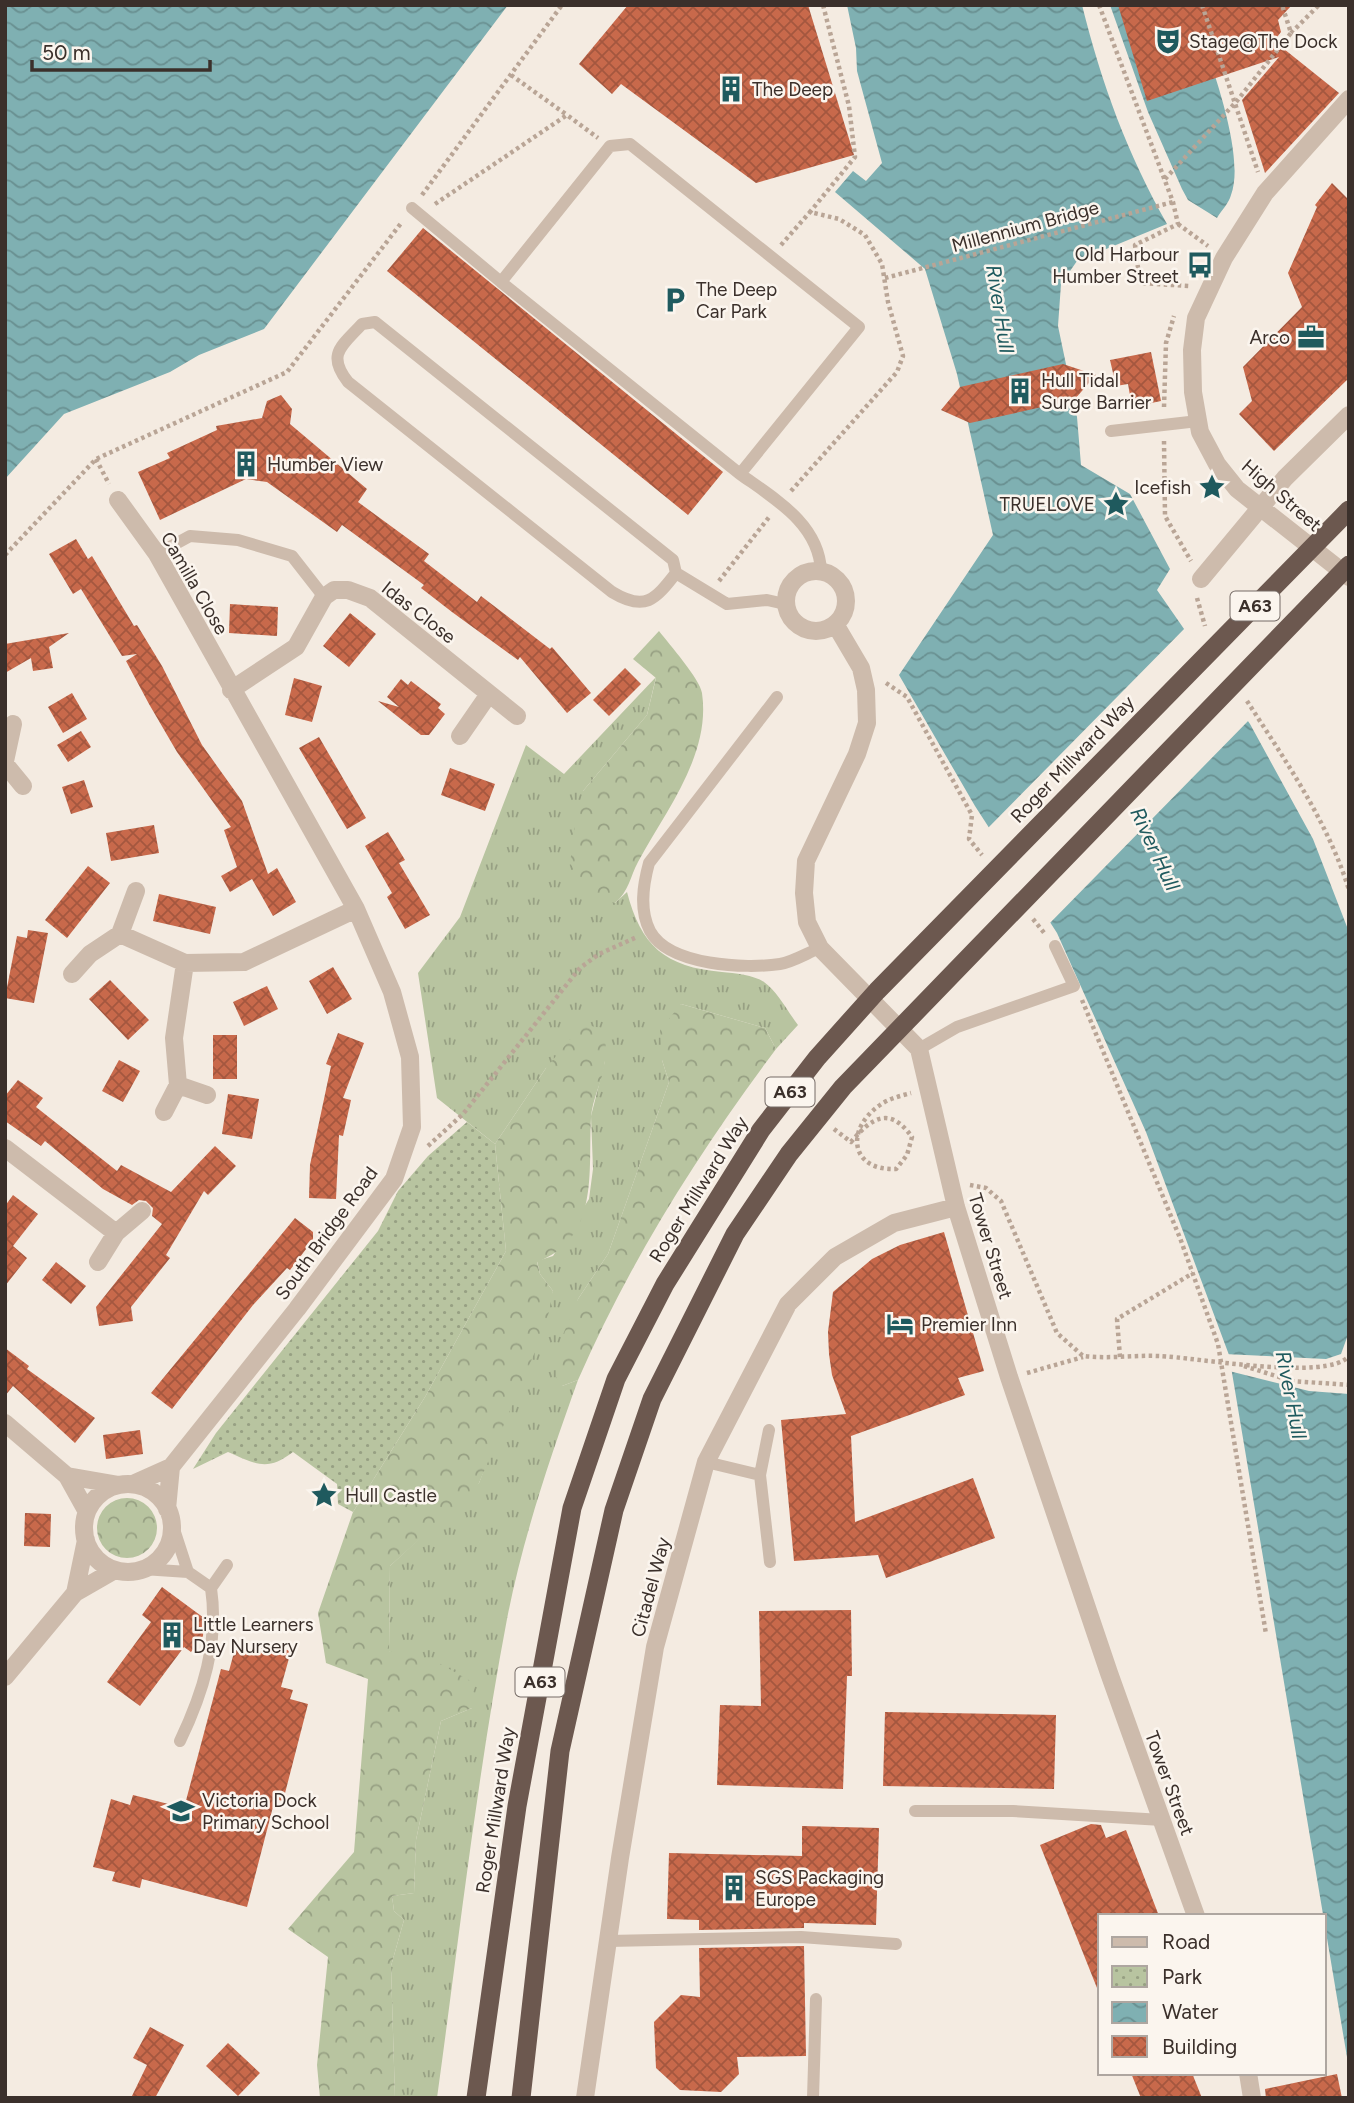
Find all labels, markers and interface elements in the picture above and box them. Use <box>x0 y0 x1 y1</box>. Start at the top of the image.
theatre icon: Stage@The Dock <box>1153 26 1183 56</box>
scale bar <box>32 28 210 72</box>
place label: Stage@The Dock <box>1189 30 1338 53</box>
text: 50 m <box>42 40 91 65</box>
building icon: The Deep <box>716 74 746 104</box>
place label: The Deep <box>752 78 833 101</box>
street label: Millennium Bridge <box>949 196 1101 257</box>
place label: Old Harbour Humber Street <box>1052 243 1180 288</box>
bus stop icon: Old Harbour Humber Street <box>1185 250 1215 280</box>
water label: River Hull <box>981 263 1020 355</box>
place label: The Deep Car Park <box>696 278 777 323</box>
parking icon: The Deep Car Park <box>660 285 690 315</box>
office icon: Arco <box>1296 322 1326 352</box>
place label: Arco <box>1249 326 1290 349</box>
place label: Hull Tidal Surge Barrier <box>1041 369 1152 414</box>
building icon: Hull Tidal Surge Barrier <box>1005 376 1035 406</box>
building icon: Humber View <box>231 449 261 479</box>
place label: Humber View <box>267 453 383 476</box>
street label: High Street <box>1237 454 1326 536</box>
place icon: Icefish <box>1197 472 1227 502</box>
place label: Icefish <box>1134 476 1191 499</box>
place icon: TRUELOVE <box>1101 489 1131 519</box>
place label: TRUELOVE <box>999 493 1095 516</box>
street label: Camilla Close <box>156 528 233 639</box>
street label: Idas Close <box>377 576 460 648</box>
road number: A63 <box>1230 592 1280 620</box>
street label: Roger Millward Way <box>1006 691 1139 828</box>
water label: River Hull <box>1125 803 1186 895</box>
road number: A63 <box>766 1078 814 1106</box>
street label: Roger Millward Way <box>644 1112 753 1267</box>
street label: South Bridge Road <box>270 1162 383 1304</box>
street label: Tower Street <box>964 1190 1018 1302</box>
hotel icon: Premier Inn <box>885 1309 915 1339</box>
place label: Premier Inn <box>921 1313 1017 1336</box>
water label: River Hull <box>1271 1349 1312 1441</box>
place icon: Hull Castle <box>309 1480 339 1510</box>
place label: Hull Castle <box>345 1484 437 1507</box>
street label: Citadel Way <box>626 1535 675 1640</box>
place label: Little Learners Day Nursery <box>193 1613 314 1658</box>
building icon: Little Learners Day Nursery <box>157 1620 187 1650</box>
road number: A63 <box>516 1667 564 1696</box>
street label: Roger Millward Way <box>471 1725 520 1895</box>
street label: Tower Street <box>1140 1728 1199 1839</box>
place label: Victoria Dock Primary School <box>202 1789 330 1834</box>
school or university icon: Victoria Dock Primary School <box>166 1796 196 1826</box>
place label: SGS Packaging Europe <box>755 1866 884 1911</box>
building icon: SGS Packaging Europe <box>719 1873 749 1903</box>
legend <box>1098 1914 1326 2075</box>
text: Road <box>1162 1929 1210 1954</box>
text: Park <box>1162 1964 1203 1989</box>
text: Water <box>1162 1999 1218 2024</box>
text: Building <box>1162 2034 1237 2059</box>

